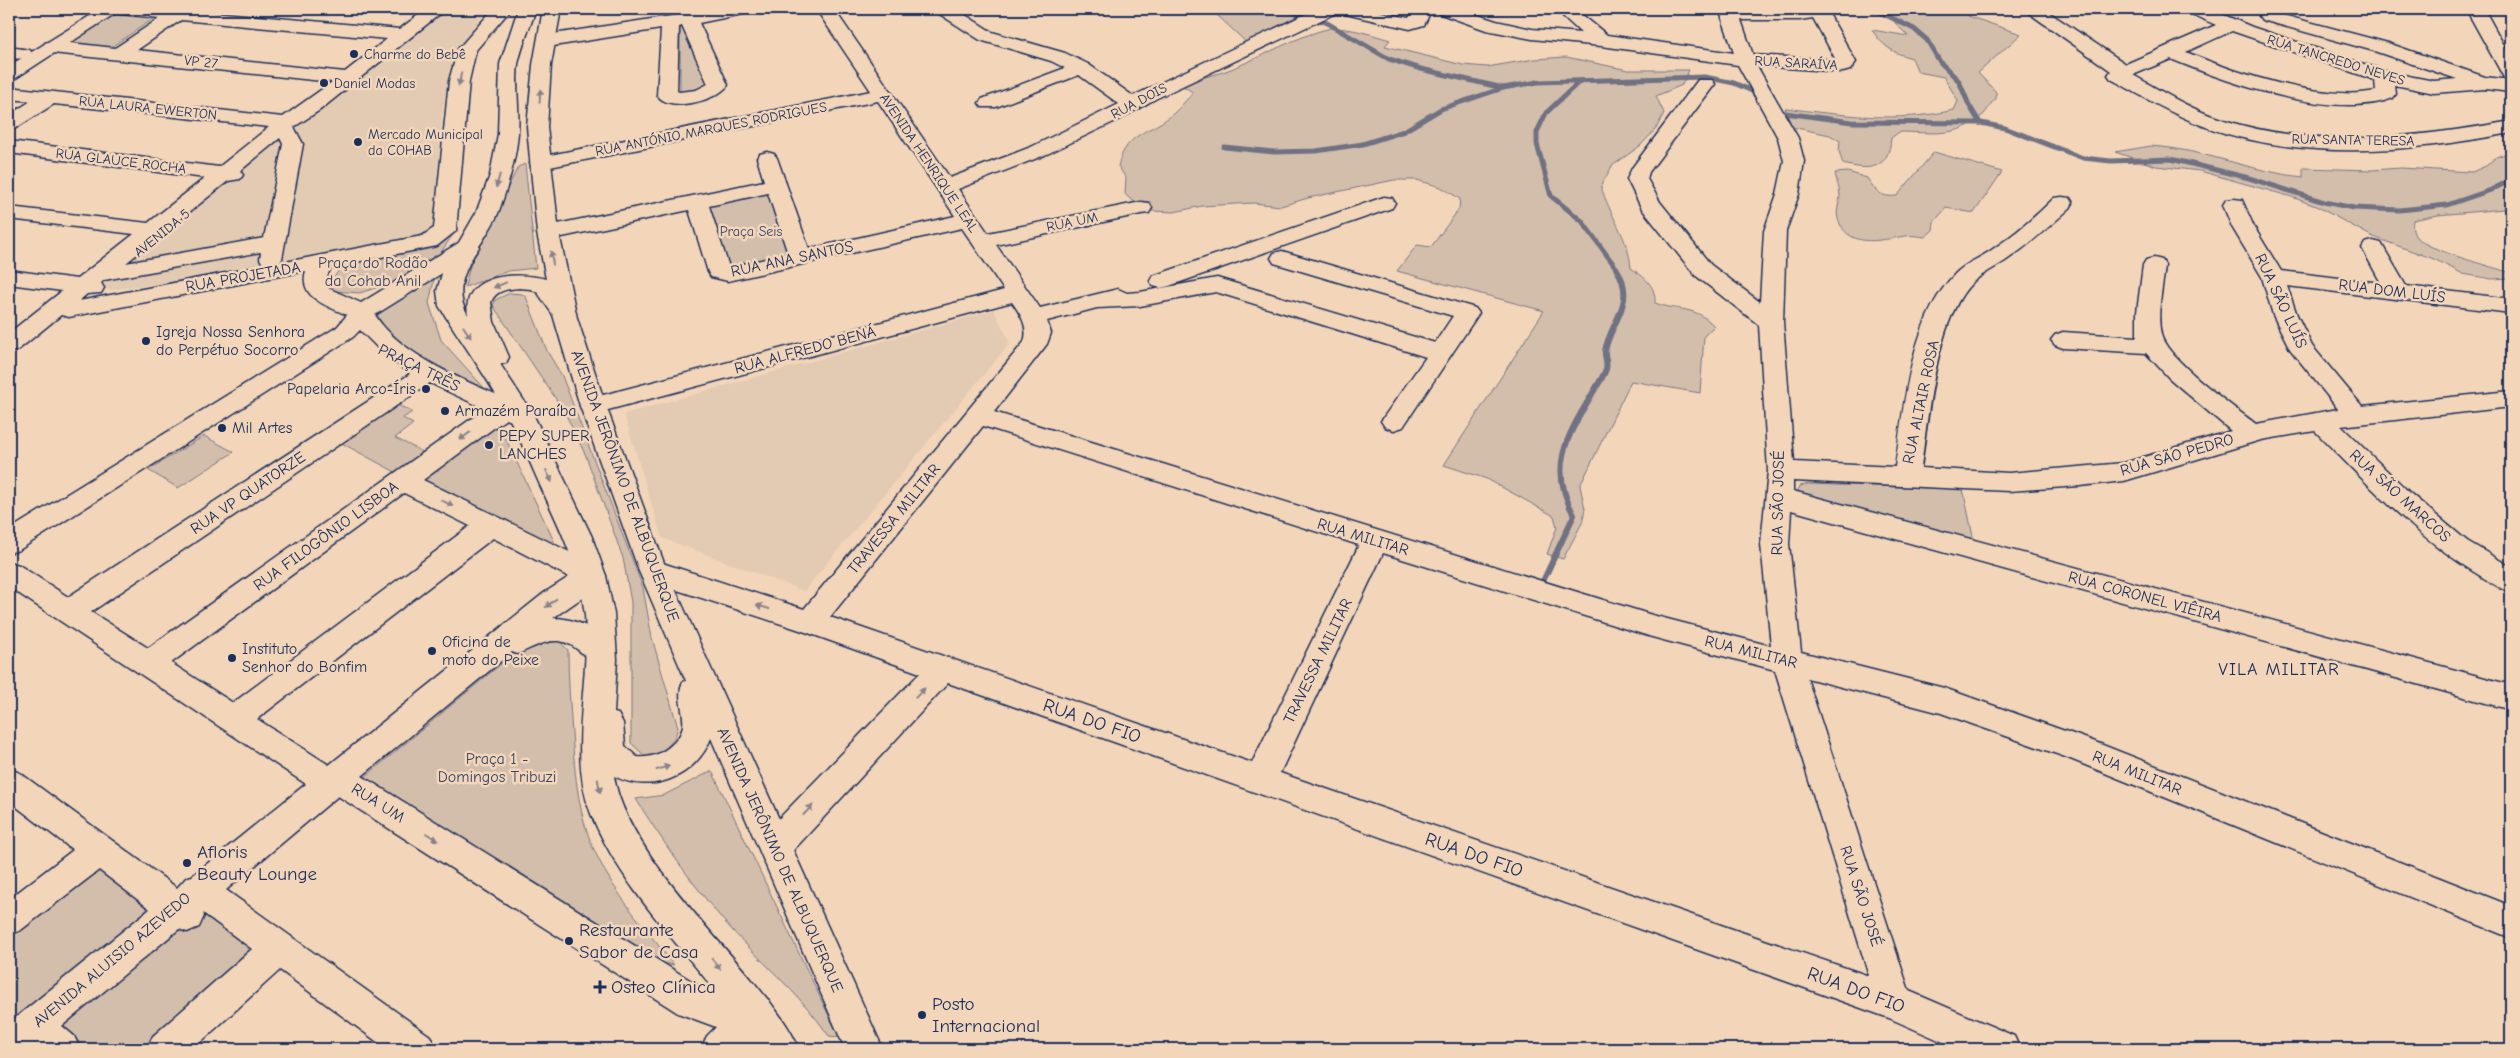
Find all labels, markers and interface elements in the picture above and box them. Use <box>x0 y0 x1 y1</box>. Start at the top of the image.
street label: RUA TANCREDO NEVES <box>2265 31 2407 89</box>
place label: Charme do Bebê <box>364 46 466 63</box>
marker: Charme do Bebê <box>348 48 360 60</box>
street label: VP 27 <box>183 52 219 72</box>
street label: RUA SARAÍVA <box>1754 52 1838 74</box>
one-way arrow <box>456 71 464 87</box>
place label: Daniel Modas <box>334 75 415 92</box>
marker: Daniel Modas <box>318 77 330 89</box>
street label: RUA DOIS <box>1108 79 1170 123</box>
one-way arrow <box>536 88 544 104</box>
street label: AVENIDA HENRIQUE LEAL <box>876 90 982 236</box>
street label: RUA LAURA EWERTON <box>78 92 218 124</box>
street label: RUA ANTÓNIO MARQUES RODRIGUES <box>594 98 828 160</box>
place label: Mercado Municipal da COHAB <box>368 126 483 159</box>
street label: RUA SANTA TERESA <box>2291 130 2415 150</box>
marker: Mercado Municipal da COHAB <box>352 136 364 148</box>
street label: RUA GLAUCE ROCHA <box>55 145 187 177</box>
one-way arrow <box>494 173 502 188</box>
street label: AVENIDA 5 <box>130 205 194 261</box>
street label: RUA UM <box>1045 208 1099 236</box>
park label: Praça Seis <box>720 223 783 240</box>
street label: RUA ANA SANTOS <box>729 237 855 281</box>
one-way arrow <box>548 249 556 265</box>
street label: RUA SÃO LUÍS <box>2251 250 2312 351</box>
park label: Praça do Rodão da Cohab Anil <box>318 254 428 290</box>
street label: RUA PROJETADA <box>184 258 302 296</box>
street label: RUA DOM LUÍS <box>2337 275 2447 307</box>
one-way arrow <box>492 281 507 289</box>
street label: RUA ALFREDO BENÁ <box>732 321 878 378</box>
place label: Igreja Nossa Senhora do Perpétuo Socorro <box>156 323 305 359</box>
one-way arrow <box>462 325 471 339</box>
marker: Igreja Nossa Senhora do Perpétuo Socorro <box>140 335 152 347</box>
street label: RUA ALTAIR ROSA <box>1899 338 1943 466</box>
street label: PRAÇA TRÊS <box>375 340 463 396</box>
street label: AVENIDA JERÔNIMO DE ALBUQUERQUE <box>567 347 684 625</box>
place label: Papelaria Arco-Íris <box>287 379 416 398</box>
marker: Papelaria Arco-Íris <box>420 383 432 395</box>
place label: Armazém Paraíba <box>455 402 577 420</box>
marker: Armazém Paraíba <box>439 405 451 417</box>
place label: Mil Artes <box>232 419 293 437</box>
marker: Mil Artes <box>216 422 228 434</box>
place label: PEPY SUPER LANCHES <box>499 427 590 463</box>
street label: RUA SÃO PEDRO <box>2118 430 2236 480</box>
one-way arrow <box>458 431 472 441</box>
marker: PEPY SUPER LANCHES <box>483 439 495 451</box>
street label: RUA SÃO MARCOS <box>2346 446 2454 546</box>
street label: RUA VP QUATORZE <box>187 448 309 538</box>
street label: RUA SÃO JOSÉ <box>1767 450 1788 556</box>
street label: TRAVESSA MILITAR <box>844 460 944 578</box>
one-way arrow <box>546 469 554 483</box>
street label: RUA FILOGÔNIO LISBOA <box>249 477 402 595</box>
one-way arrow <box>439 499 454 507</box>
street label: RUA MILITAR <box>1315 515 1411 560</box>
street label: RUA CORONEL VIÊIRA <box>2066 567 2224 626</box>
street label: TRAVESSA MILITAR <box>1280 595 1356 726</box>
one-way arrow <box>545 598 558 609</box>
one-way arrow <box>755 602 770 610</box>
street label: RUA MILITAR <box>1703 632 1800 672</box>
place label: Oficina de moto do Peixe <box>442 633 539 669</box>
place label: Instituto Senhor do Bonfim <box>242 640 367 676</box>
marker: Oficina de moto do Peixe <box>426 645 438 657</box>
marker: Instituto Senhor do Bonfim <box>226 652 238 664</box>
district label: VILA MILITAR <box>2218 659 2340 680</box>
one-way arrow <box>914 687 926 699</box>
street label: RUA DO FIO <box>1040 694 1144 748</box>
street label: AVENIDA JERÔNIMO DE ALBUQUERQUE <box>713 724 848 995</box>
street label: RUA MILITAR <box>2090 747 2185 799</box>
park label: Praça 1 - Domingos Tribuzi <box>438 750 556 786</box>
one-way arrow <box>656 764 671 772</box>
one-way arrow <box>596 778 604 794</box>
street label: RUA UM <box>348 780 408 826</box>
one-way arrow <box>802 805 814 817</box>
street label: RUA DO FIO <box>1422 828 1526 882</box>
one-way arrow <box>425 832 439 841</box>
place label: Afloris Beauty Lounge <box>197 841 317 885</box>
street label: RUA SÃO JOSÉ <box>1836 843 1887 949</box>
marker: Afloris Beauty Lounge <box>181 857 193 869</box>
street label: AVENIDA ALUISIO AZEVEDO <box>30 889 194 1031</box>
place label: Restaurante Sabor de Casa <box>579 919 698 963</box>
marker: Restaurante Sabor de Casa <box>563 935 575 947</box>
one-way arrow <box>711 957 722 970</box>
street label: RUA DO FIO <box>1804 962 1908 1018</box>
place label: Osteo Clínica <box>611 976 716 998</box>
marker: Osteo Clínica <box>593 980 607 994</box>
place label: Posto Internacional <box>932 993 1040 1037</box>
marker: Posto Internacional <box>916 1009 928 1021</box>

